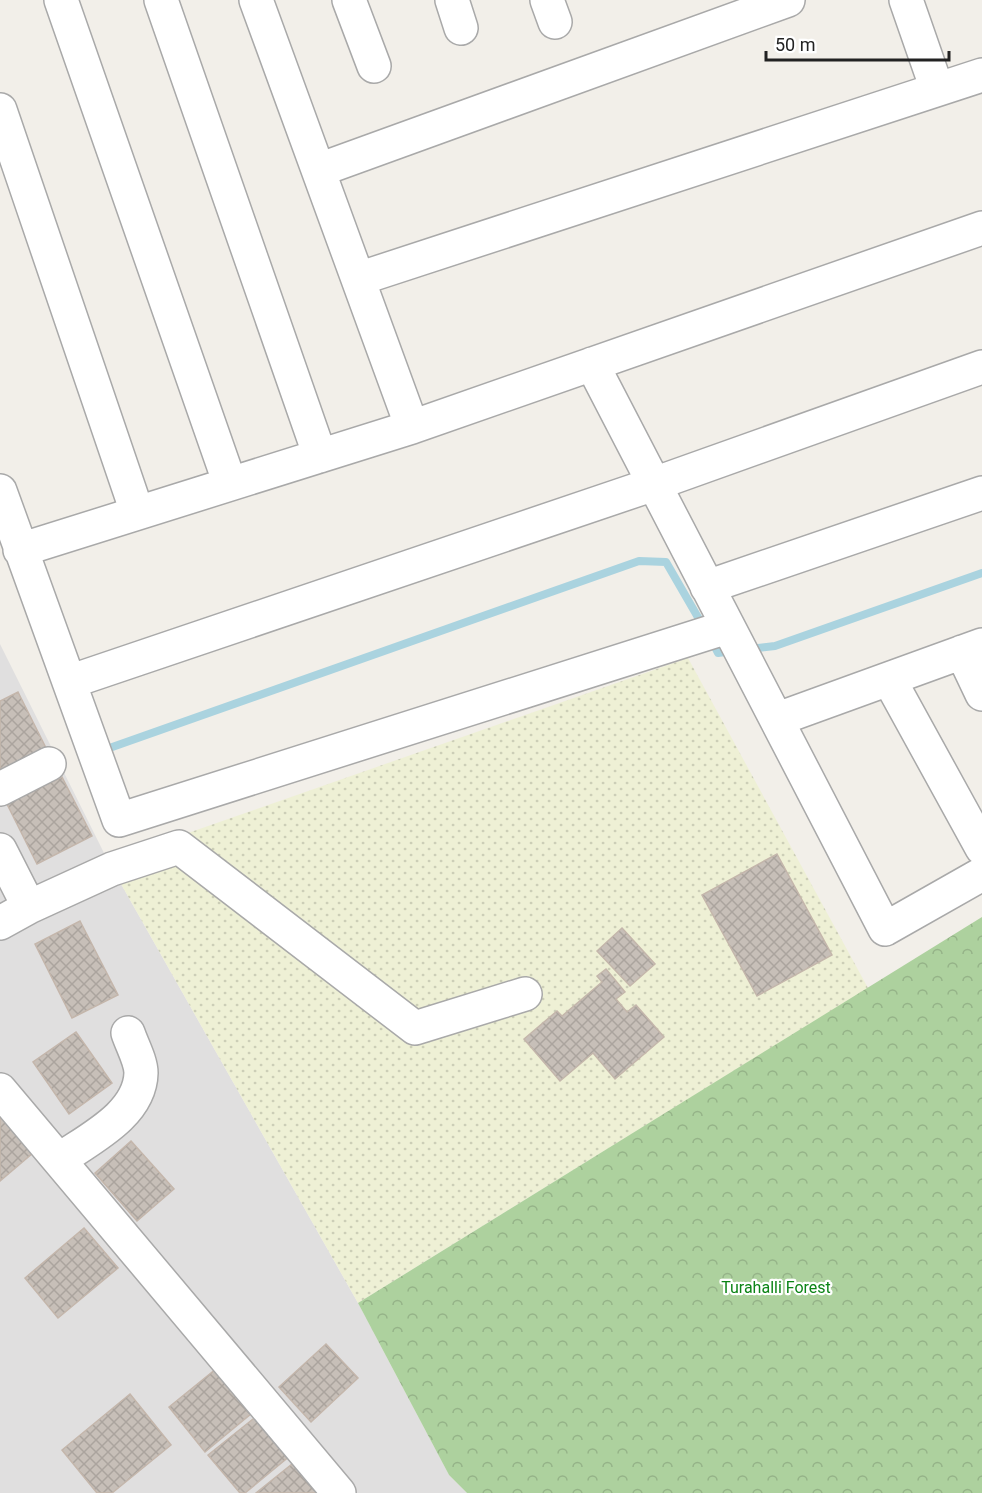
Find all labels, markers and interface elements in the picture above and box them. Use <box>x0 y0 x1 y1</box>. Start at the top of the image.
scale bar <box>766 24 949 62</box>
text: 50 m <box>775 34 815 55</box>
park label: Turahalli Forest <box>721 1278 831 1297</box>

